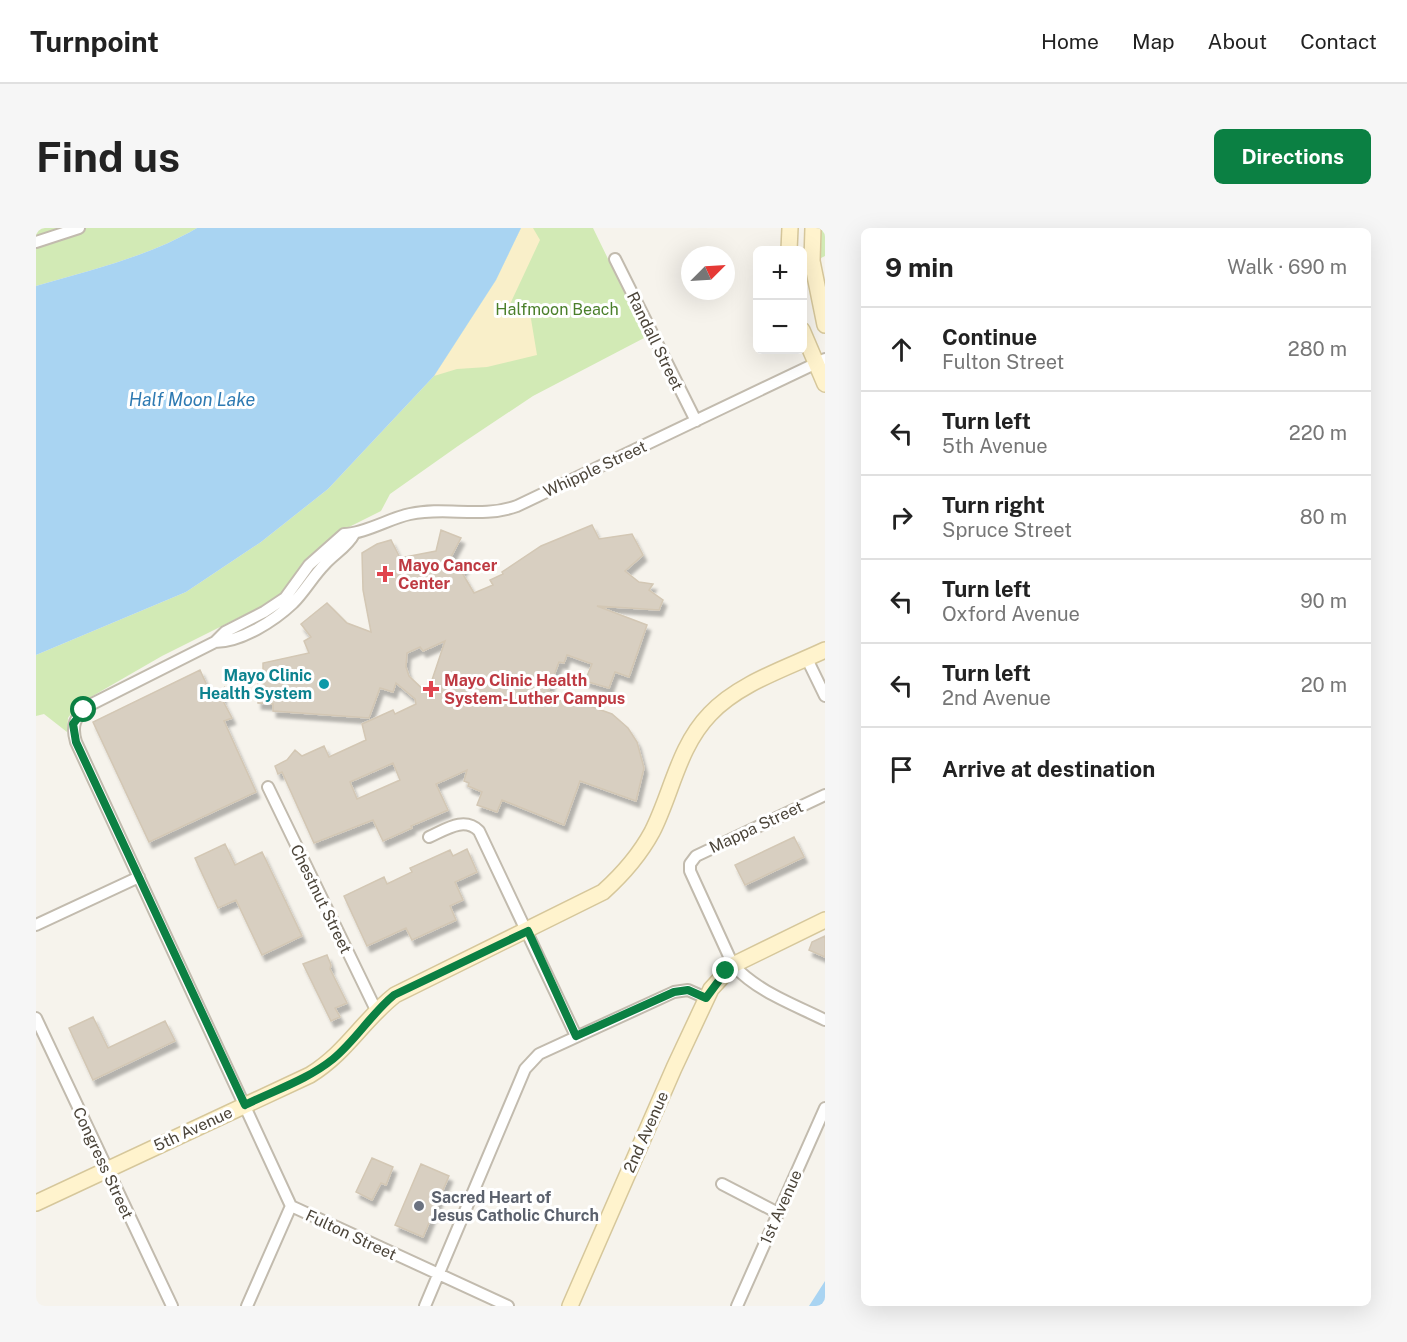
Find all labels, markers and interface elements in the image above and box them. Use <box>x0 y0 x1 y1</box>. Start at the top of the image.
text: Turnpoint <box>30 25 159 58</box>
text: Home <box>1041 29 1099 54</box>
text: Map <box>1132 29 1175 54</box>
text: About <box>1208 29 1267 54</box>
text: Contact <box>1300 29 1377 54</box>
button: Directions <box>1214 129 1371 184</box>
text: Find us <box>36 132 180 181</box>
north arrow <box>681 246 735 300</box>
map controls <box>753 246 807 354</box>
button: + <box>753 246 807 300</box>
text: 9 min <box>885 252 954 283</box>
text: Walk · 690 m <box>1227 255 1347 279</box>
street label: Randall Street <box>623 289 687 393</box>
park label: Halfmoon Beach <box>495 300 619 319</box>
button: − <box>753 300 807 354</box>
text: Continue <box>942 324 1037 350</box>
icon: ahead <box>885 333 918 366</box>
text: 280 m <box>1288 337 1347 361</box>
text: Fulton Street <box>942 350 1064 374</box>
water label: Half Moon Lake <box>129 389 255 410</box>
text: Turn left <box>942 408 1031 434</box>
icon: left <box>885 417 918 450</box>
text: 220 m <box>1289 421 1347 445</box>
text: 5th Avenue <box>942 434 1048 458</box>
street label: Whipple Street <box>540 437 650 501</box>
text: Turn right <box>942 492 1045 518</box>
icon: right <box>885 501 918 534</box>
text: 80 m <box>1300 505 1347 529</box>
text: Spruce Street <box>942 518 1072 542</box>
place label: Mayo Cancer Center <box>398 556 498 593</box>
marker: Mayo Cancer Center <box>376 565 394 583</box>
text: Turn left <box>942 576 1031 602</box>
icon: left <box>885 585 918 618</box>
text: 90 m <box>1300 589 1347 613</box>
text: Oxford Avenue <box>942 602 1080 626</box>
text: Turn left <box>942 660 1031 686</box>
place label: Mayo Clinic Health System <box>199 666 312 703</box>
icon: left <box>885 669 918 702</box>
place label: Mayo Clinic Health System-Luther Campus <box>444 671 625 708</box>
text: 20 m <box>1301 673 1347 697</box>
marker: Mayo Clinic Health System <box>317 677 331 691</box>
marker: Mayo Clinic Health System-Luther Campus <box>422 680 440 698</box>
text: 2nd Avenue <box>942 686 1051 710</box>
route start <box>70 696 96 722</box>
icon: arrive <box>885 753 918 786</box>
text: Arrive at destination <box>942 756 1155 782</box>
street label: Mappa Street <box>706 797 806 857</box>
street label: Chestnut Street <box>286 841 356 957</box>
route end <box>712 957 738 983</box>
street label: 2nd Avenue <box>620 1088 672 1176</box>
street label: 5th Avenue <box>151 1103 235 1155</box>
street label: Congress Street <box>69 1104 137 1222</box>
street label: 1st Avenue <box>756 1167 806 1247</box>
place label: Sacred Heart of Jesus Catholic Church <box>431 1188 599 1225</box>
marker: Sacred Heart of Jesus Catholic Church <box>412 1199 426 1213</box>
street label: Fulton Street <box>303 1206 399 1264</box>

